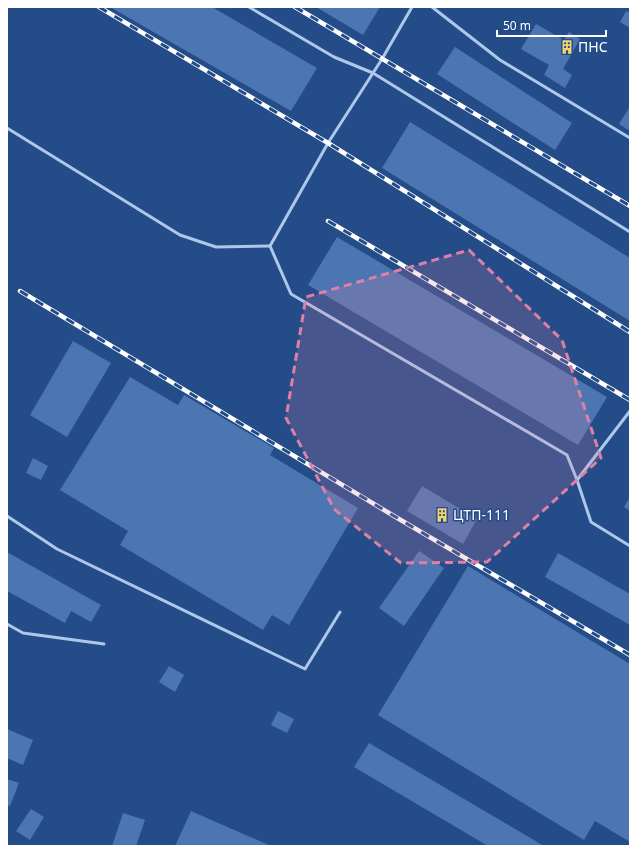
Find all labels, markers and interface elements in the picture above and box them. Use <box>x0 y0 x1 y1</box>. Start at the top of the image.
scale bar <box>497 12 606 38</box>
text: 50 m <box>503 17 531 34</box>
place label: ПНС <box>578 37 608 56</box>
building icon: ПНС <box>559 39 575 55</box>
place label: ЦТП-111 <box>453 505 510 524</box>
building icon: ЦТП-111 <box>434 507 450 523</box>

